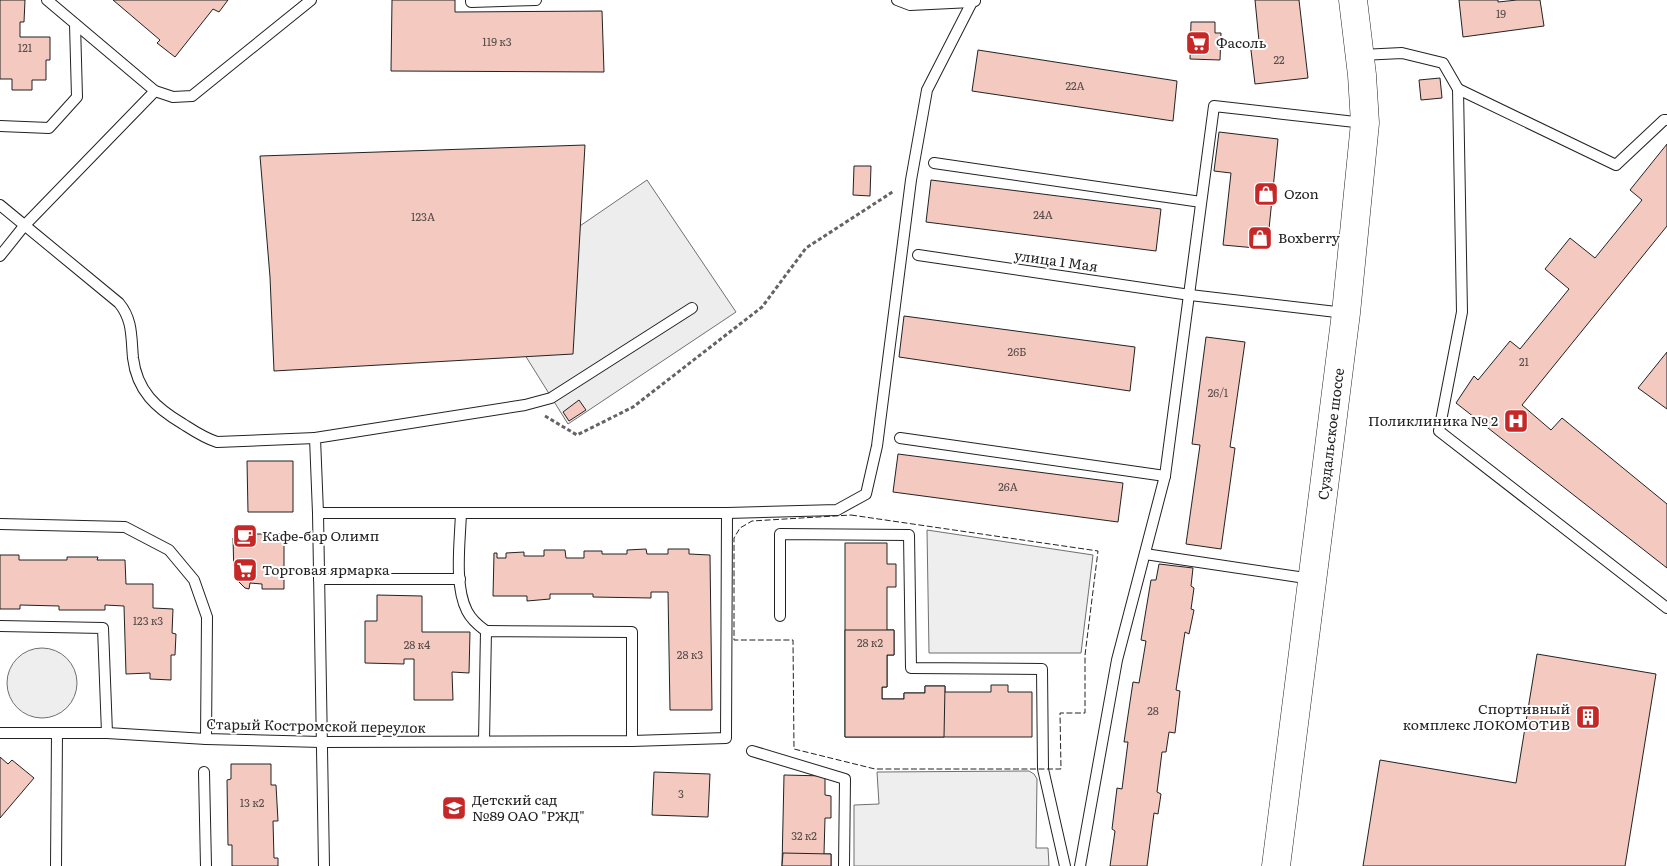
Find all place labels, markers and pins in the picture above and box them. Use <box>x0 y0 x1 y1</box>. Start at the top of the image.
supermarket icon: Фасоль <box>1185 30 1211 56</box>
place label: Фасоль <box>1216 32 1267 52</box>
shop icon: Ozon <box>1253 181 1279 207</box>
place label: Ozon <box>1284 183 1319 203</box>
shop icon: Boxberry <box>1247 225 1273 251</box>
place label: Boxberry <box>1278 227 1341 247</box>
hospital icon: Поликлиника № 2 <box>1503 408 1529 434</box>
place label: Поликлиника № 2 <box>1368 410 1498 430</box>
cafe icon: Кафе-бар Олимп <box>232 523 258 549</box>
place label: Кафе-бар Олимп <box>262 525 379 545</box>
supermarket icon: Торговая ярмарка <box>232 557 258 583</box>
place label: Торговая ярмарка <box>262 559 390 579</box>
place label: Спортивный комплекс ЛОКОМОТИВ <box>1403 698 1570 734</box>
building icon: Спортивный комплекс ЛОКОМОТИВ <box>1575 704 1601 730</box>
place label: Детский сад №89 ОАО "РЖД" <box>472 789 585 825</box>
school or university icon: Детский сад №89 ОАО "РЖД" <box>441 795 467 821</box>

